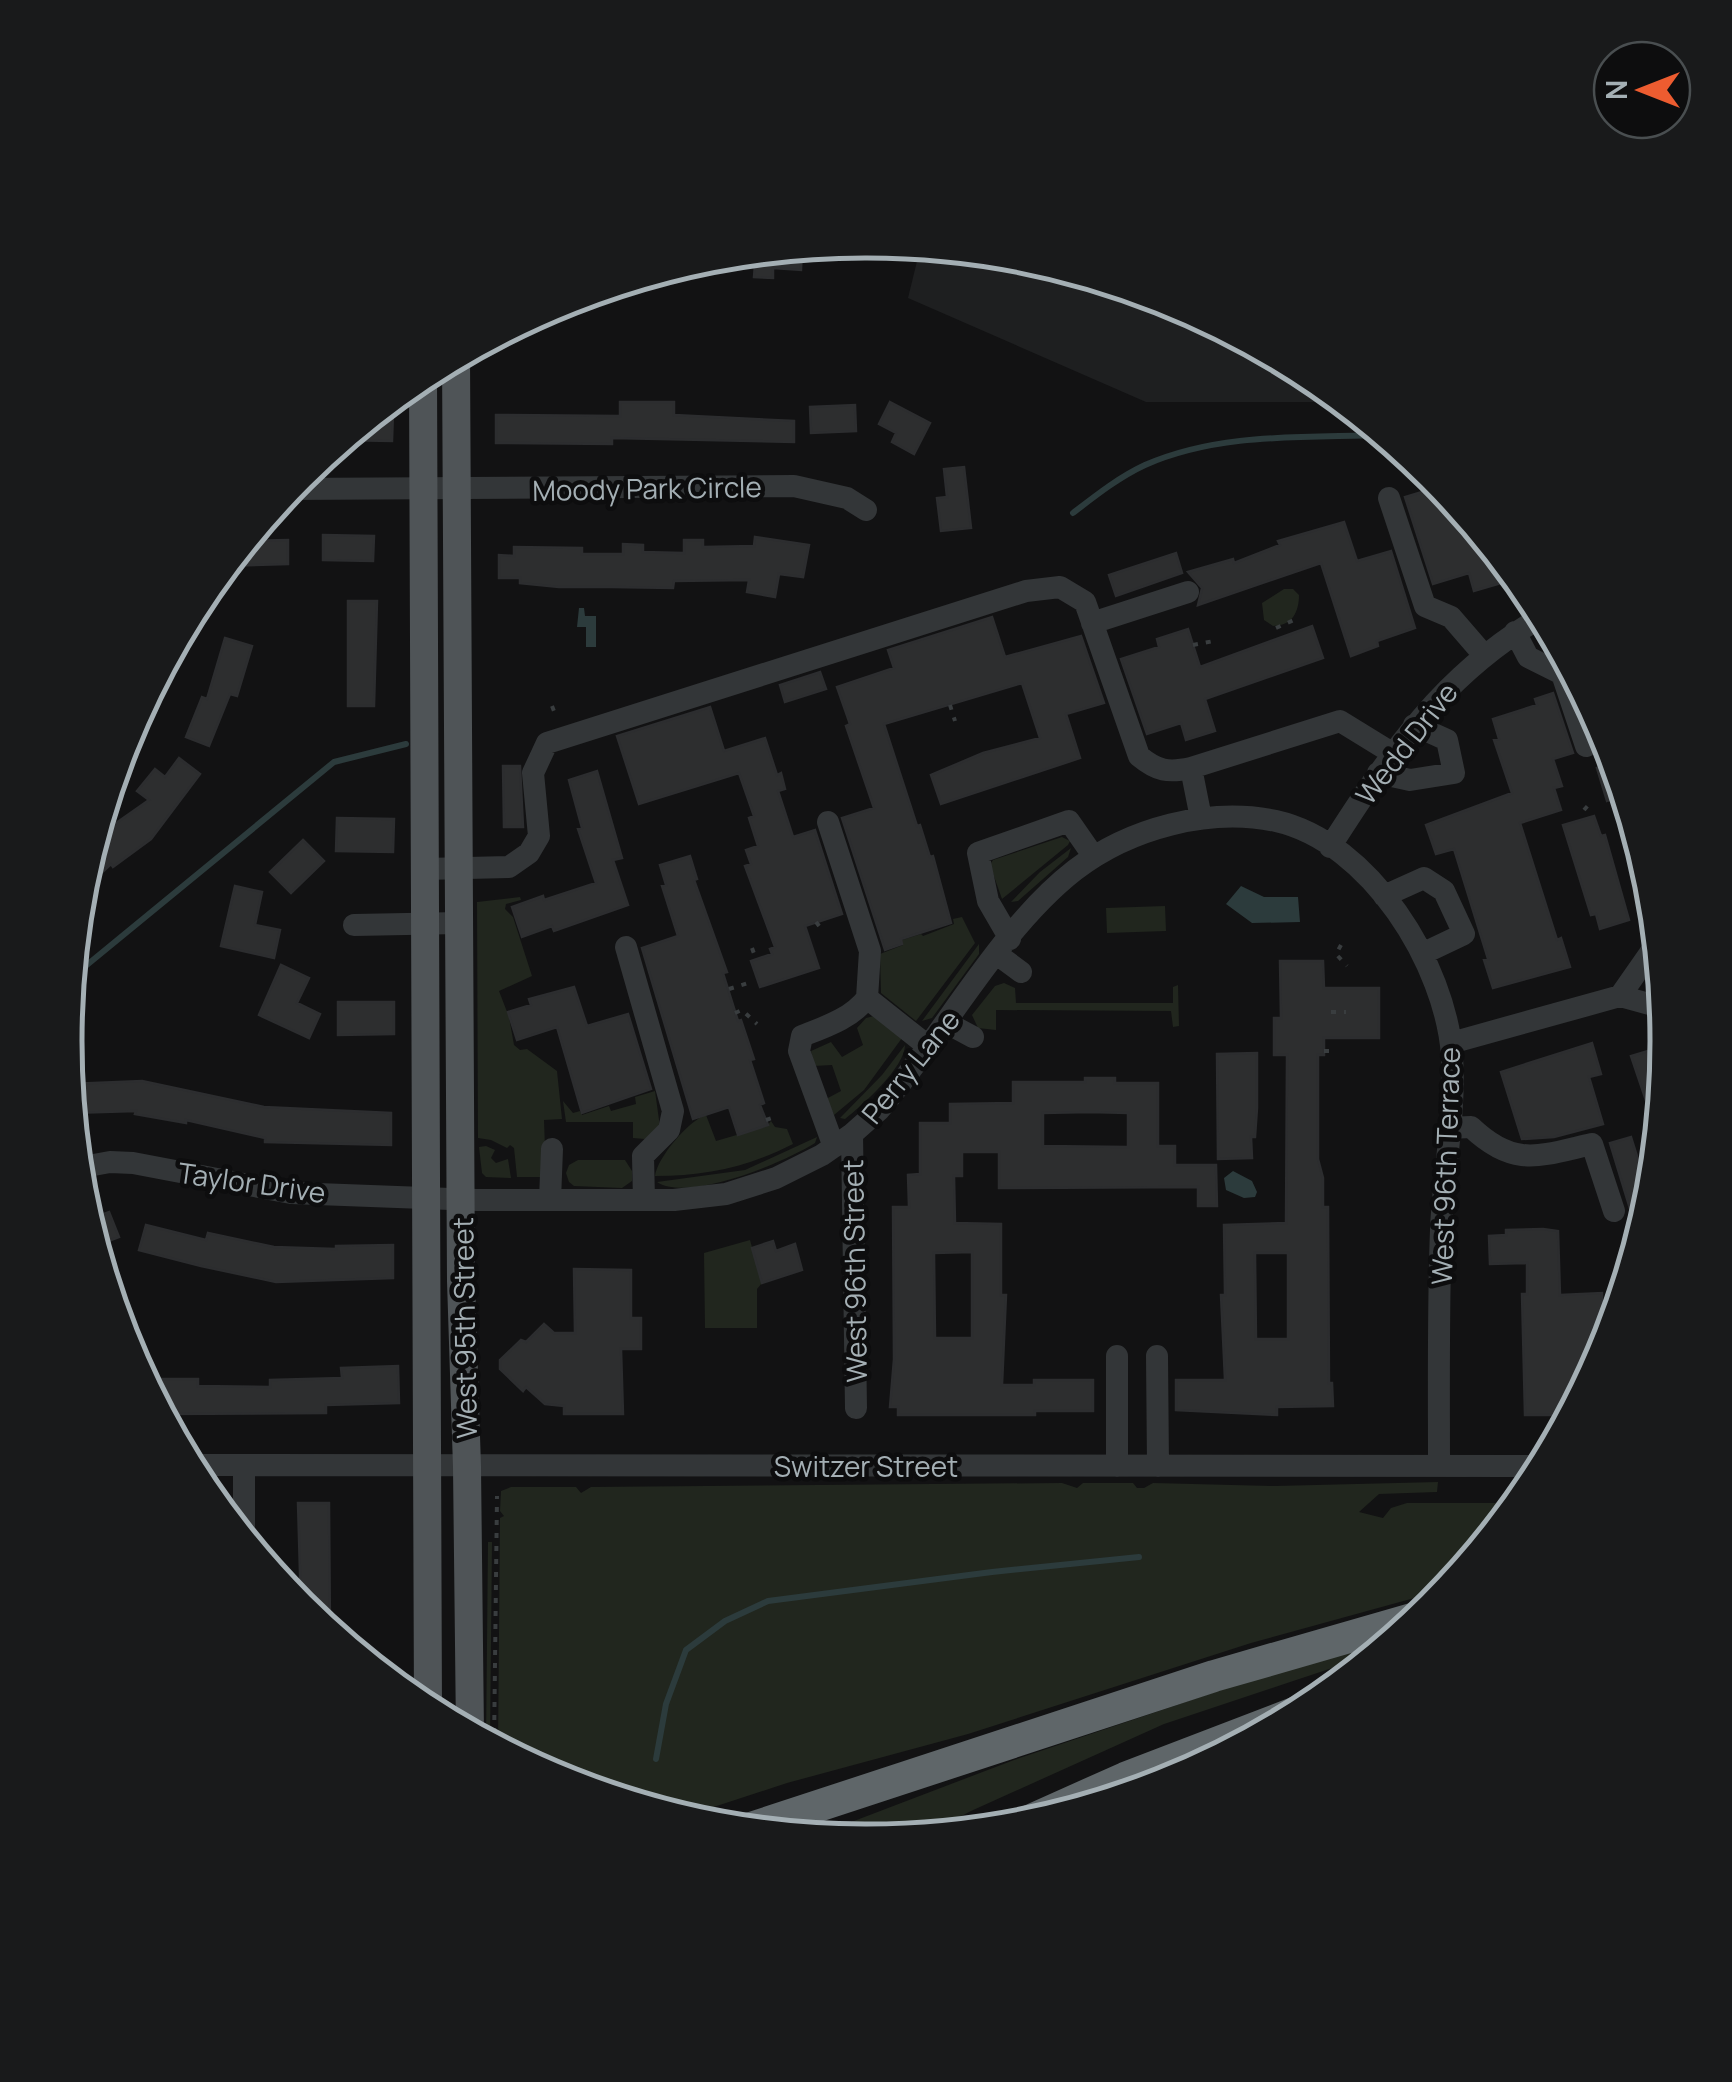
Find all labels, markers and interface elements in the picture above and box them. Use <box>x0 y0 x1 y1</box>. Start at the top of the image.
north arrow <box>1592 40 1692 140</box>
text: N <box>1597 80 1635 100</box>
street label: Moody Park Circle <box>532 467 762 509</box>
street label: Wedd Drive <box>1346 674 1466 812</box>
street label: Perry Lane <box>852 1001 968 1131</box>
street label: West 96th Terrace <box>1422 1046 1468 1286</box>
street label: Taylor Drive <box>176 1153 328 1211</box>
street label: West 96th Street <box>833 1159 875 1383</box>
street label: West 95th Street <box>443 1217 485 1439</box>
street label: Switzer Street <box>774 1447 958 1485</box>

